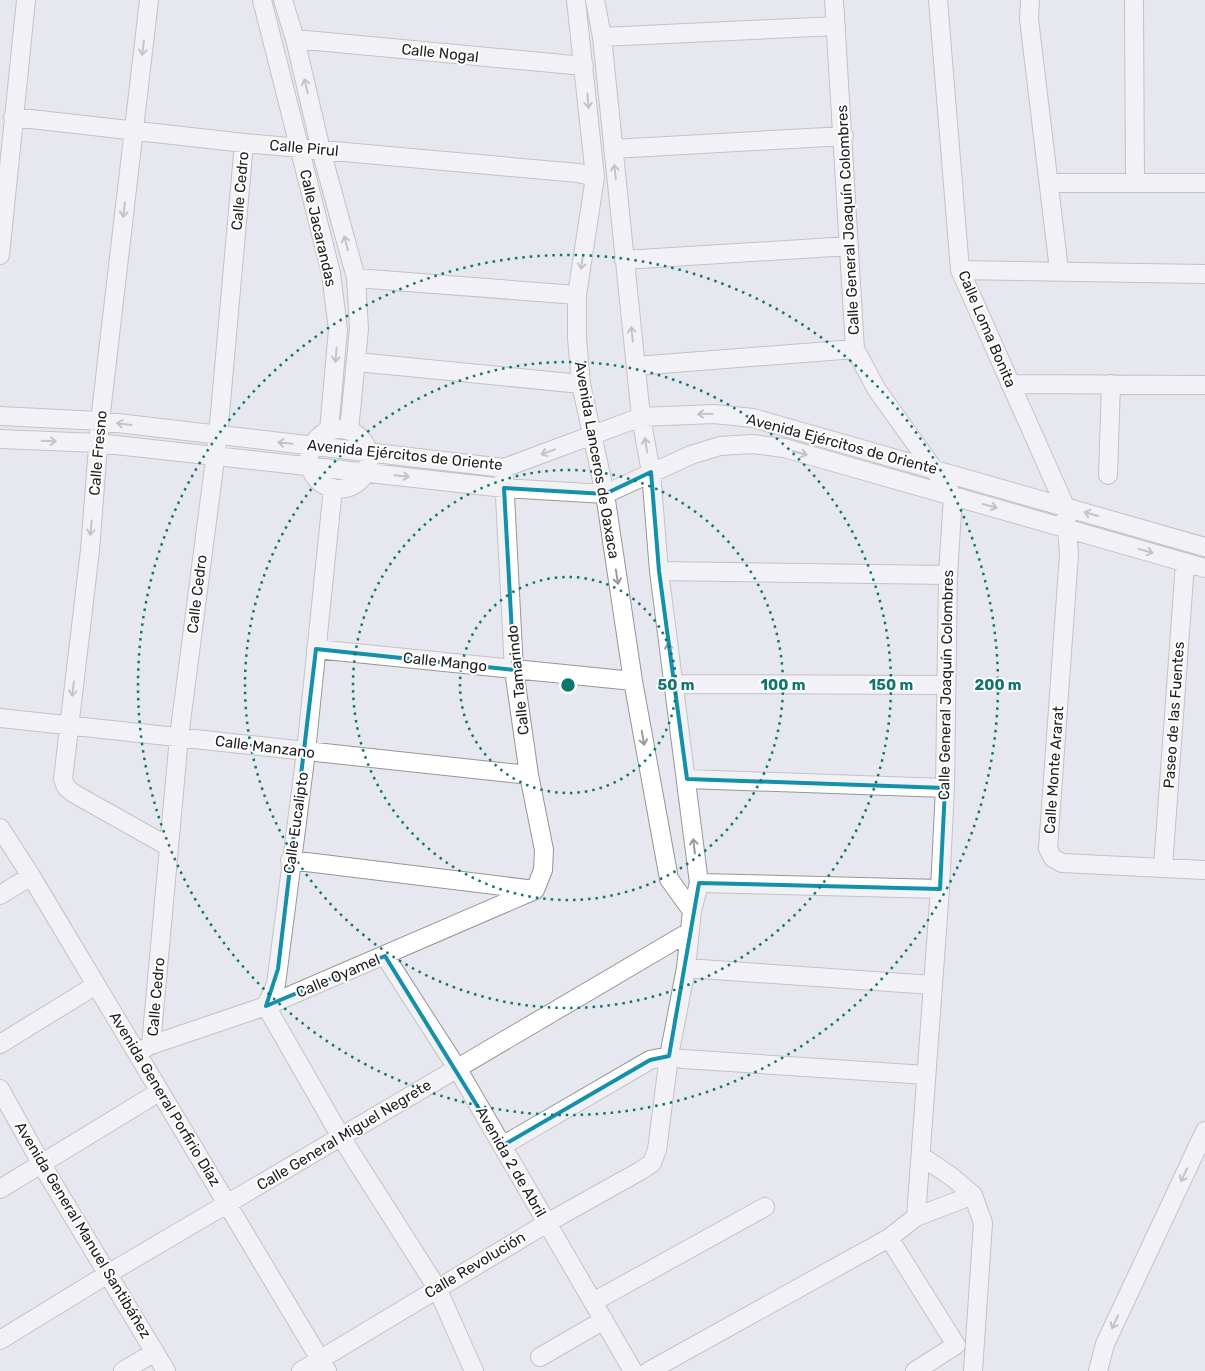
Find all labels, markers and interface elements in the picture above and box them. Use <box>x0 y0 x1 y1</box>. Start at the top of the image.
one-way arrow <box>138 40 148 56</box>
street label: Calle Nogal <box>400 40 480 66</box>
one-way arrow <box>301 79 310 95</box>
one-way arrow <box>583 92 592 108</box>
street label: Calle General Joaquín Colombres <box>833 104 863 336</box>
street label: Calle Pirul <box>269 136 339 160</box>
street label: Calle Cedro <box>228 151 252 231</box>
one-way arrow <box>610 165 620 181</box>
street label: Calle Jacarandas <box>296 168 340 289</box>
one-way arrow <box>119 201 129 217</box>
one-way arrow <box>341 236 351 252</box>
one-way arrow <box>577 253 587 269</box>
street label: Calle Loma Bonita <box>954 268 1020 390</box>
one-way arrow <box>627 326 637 342</box>
one-way arrow <box>331 346 340 362</box>
street label: Avenida Lanceros de Oaxaca <box>571 360 623 560</box>
one-way arrow <box>697 409 713 419</box>
street label: Calle Fresno <box>85 410 111 496</box>
street label: Avenida Ejércitos de Oriente <box>745 410 939 478</box>
one-way arrow <box>116 419 132 429</box>
one-way arrow <box>40 436 56 445</box>
street label: Avenida Ejércitos de Oriente <box>306 436 504 474</box>
one-way arrow <box>641 437 651 453</box>
one-way arrow <box>278 438 294 448</box>
one-way arrow <box>541 448 557 457</box>
one-way arrow <box>792 448 808 458</box>
one-way arrow <box>394 471 410 481</box>
one-way arrow <box>982 502 998 512</box>
one-way arrow <box>1083 508 1099 518</box>
one-way arrow <box>87 520 96 536</box>
one-way arrow <box>1138 547 1154 557</box>
street label: Calle Cedro <box>183 554 211 634</box>
one-way arrow <box>613 569 623 585</box>
street label: Calle General Joaquín Colombres <box>935 569 957 800</box>
street label: Calle Tamarindo <box>503 624 533 736</box>
street label: Paseo de las Fuentes <box>1160 641 1188 789</box>
one-way arrow <box>664 642 674 658</box>
street label: Calle Mango <box>402 649 488 675</box>
centre of rings <box>559 676 577 694</box>
text: 50 m <box>658 676 694 694</box>
text: 100 m <box>761 676 805 694</box>
text: 150 m <box>869 676 913 694</box>
text: 200 m <box>974 676 1022 694</box>
one-way arrow <box>68 681 78 697</box>
street label: Calle Monte Ararat <box>1041 705 1067 835</box>
one-way arrow <box>639 729 649 745</box>
street label: Calle Manzano <box>214 732 316 762</box>
street label: Calle Eucalipto <box>280 771 312 875</box>
one-way arrow <box>689 838 699 854</box>
street label: Calle Oyamel <box>293 950 383 1002</box>
street label: Calle Cedro <box>144 957 168 1037</box>
street label: Avenida General Porfirio Díaz <box>106 1008 225 1190</box>
street label: Calle General Miguel Negrete <box>254 1076 434 1194</box>
street label: Avenida 2 de Abril <box>472 1104 550 1220</box>
street label: Avenida General Manuel Santibáñez <box>11 1119 155 1342</box>
one-way arrow <box>1179 1167 1189 1182</box>
street label: Calle Revolución <box>421 1228 529 1302</box>
one-way arrow <box>1110 1314 1119 1329</box>

